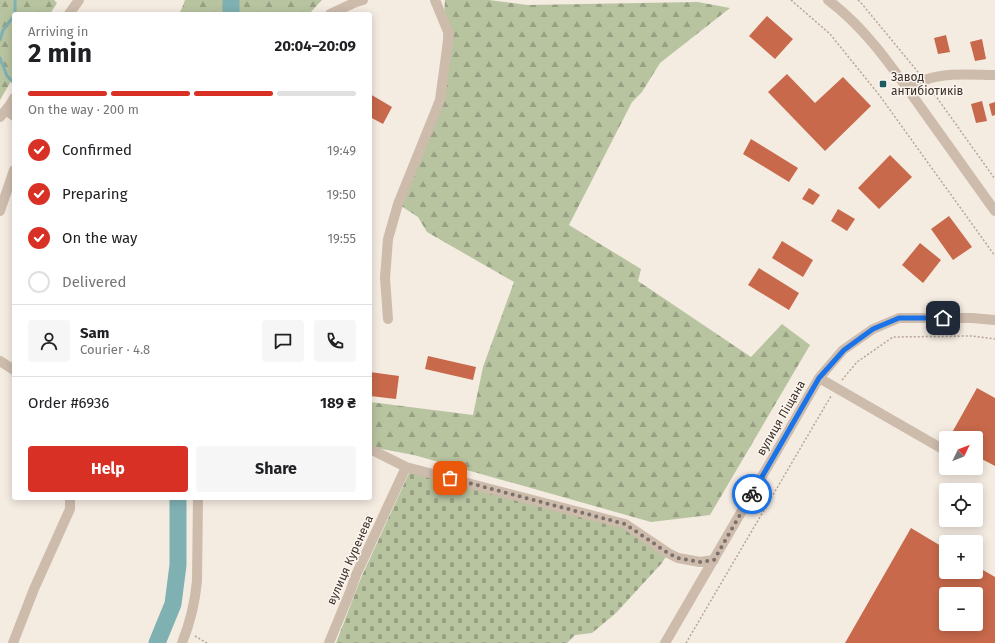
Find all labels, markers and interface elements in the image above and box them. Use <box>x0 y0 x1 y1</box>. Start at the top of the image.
text: Arriving in <box>28 24 88 39</box>
text: 20:04–20:09 <box>274 37 356 55</box>
text: 2 min <box>28 38 92 69</box>
place label: Завод антибіотиків <box>891 70 964 98</box>
marker: Завод антибіотиків <box>878 79 888 89</box>
text: On the way · 200 m <box>28 102 139 117</box>
icon: check <box>28 139 50 161</box>
text: Confirmed <box>62 141 132 159</box>
text: 19:49 <box>327 143 356 158</box>
icon: check <box>28 183 50 205</box>
text: Preparing <box>62 185 127 203</box>
text: 19:50 <box>327 187 356 202</box>
icon: check <box>28 227 50 249</box>
text: On the way <box>62 229 137 247</box>
text: 19:55 <box>327 231 356 246</box>
text: Delivered <box>62 273 126 291</box>
pin <box>926 301 960 335</box>
icon: home <box>932 307 954 329</box>
button: person <box>28 320 70 362</box>
button: chat <box>262 320 304 362</box>
button: phone <box>314 320 356 362</box>
text: Sam <box>80 324 109 342</box>
text: Courier · 4.8 <box>80 342 150 357</box>
street label: вулиця Піщана <box>754 378 808 458</box>
text: Order #6936 <box>28 394 109 412</box>
text: 189 ₴ <box>320 394 356 412</box>
north arrow <box>939 431 983 475</box>
map controls <box>939 431 983 631</box>
button: Help <box>28 446 188 492</box>
button: Share <box>196 446 356 492</box>
pin <box>433 461 467 495</box>
icon: bag <box>439 467 461 489</box>
courier <box>732 474 772 514</box>
icon: bike <box>741 483 763 505</box>
button: locate <box>939 483 983 527</box>
street label: вулиця Куренева <box>324 513 376 607</box>
button: + <box>939 535 983 579</box>
button: − <box>939 587 983 631</box>

